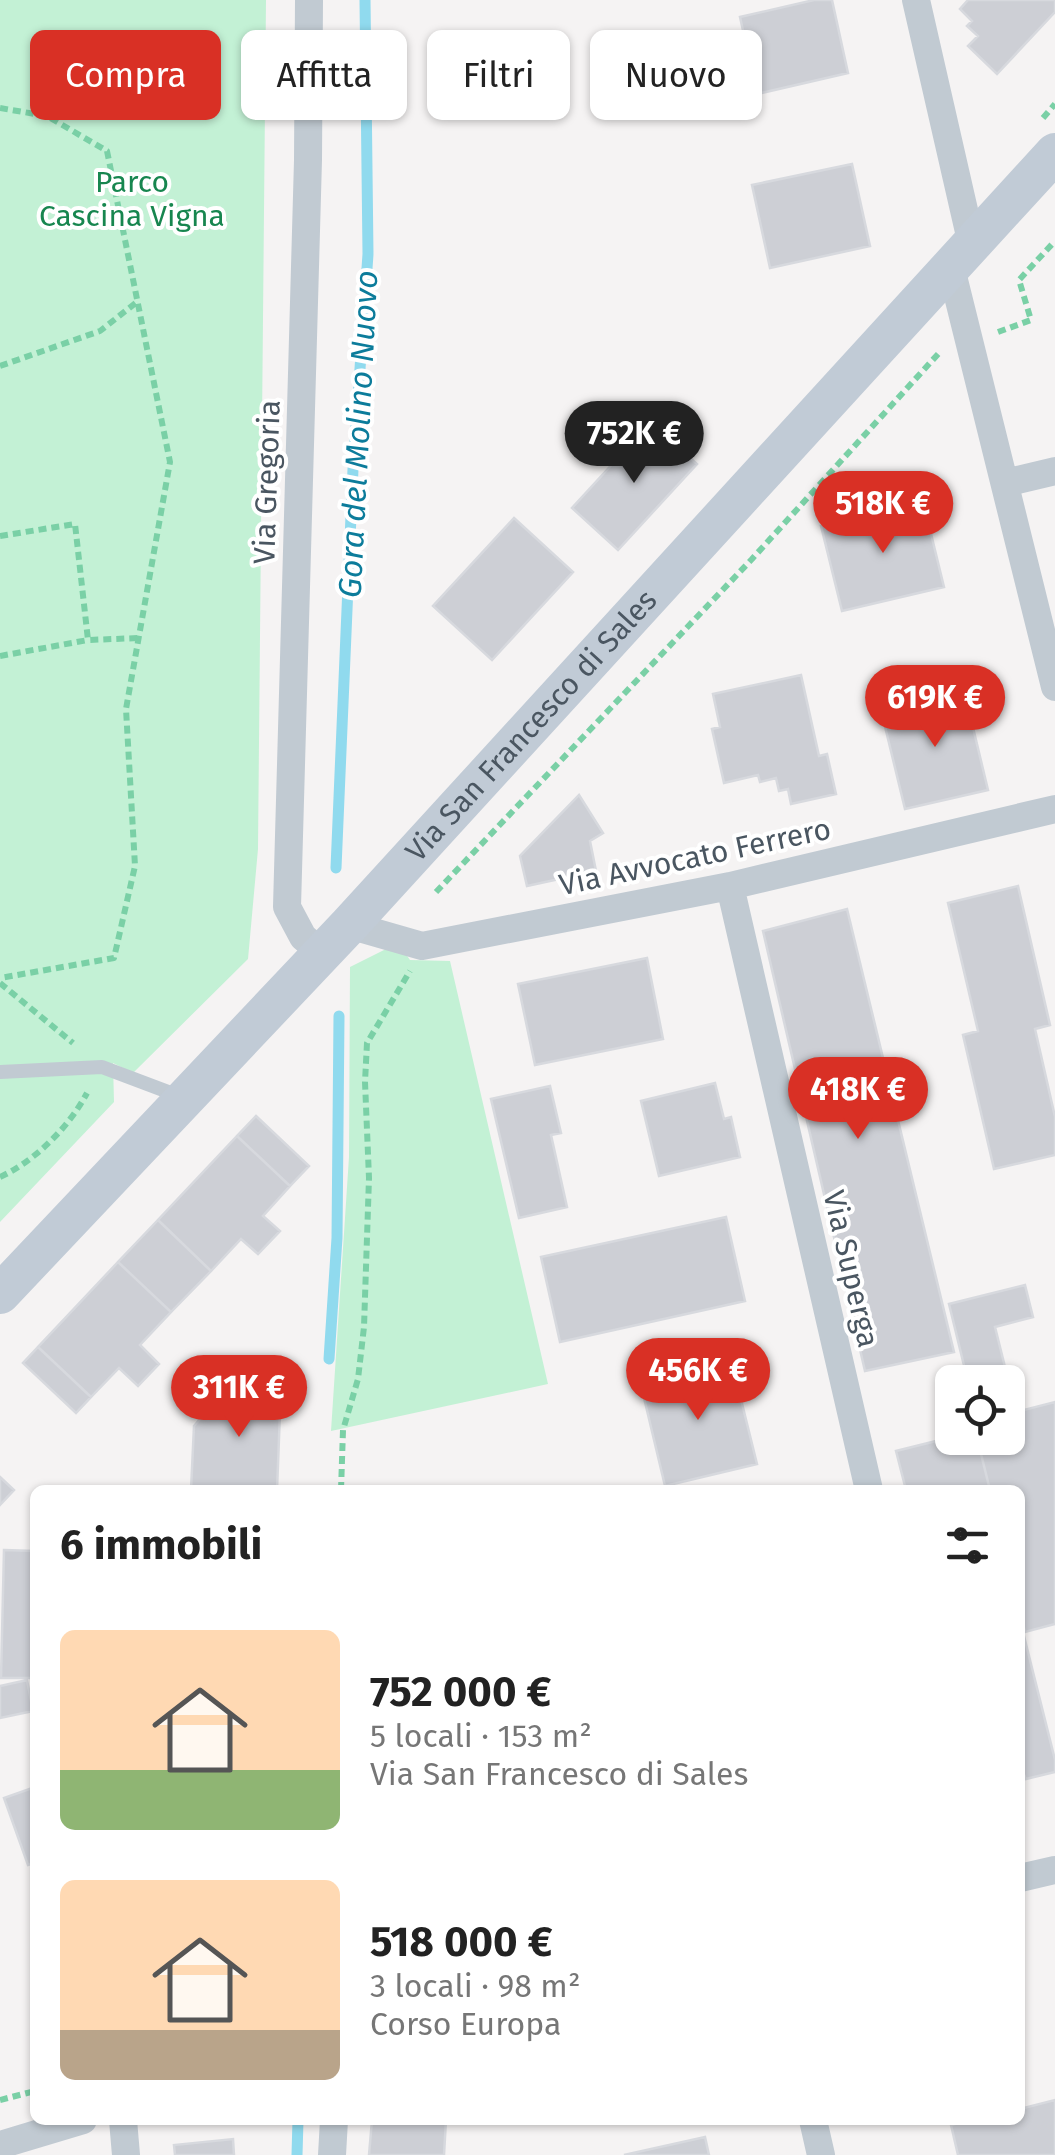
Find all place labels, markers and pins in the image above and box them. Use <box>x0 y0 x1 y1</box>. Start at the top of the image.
pin: 752K € <box>553 401 715 486</box>
pin: 518K € <box>802 471 964 556</box>
pin: 619K € <box>854 665 1016 750</box>
pin: 418K € <box>777 1057 939 1142</box>
pin: 456K € <box>617 1338 779 1423</box>
pin: 311K € <box>158 1355 320 1440</box>

